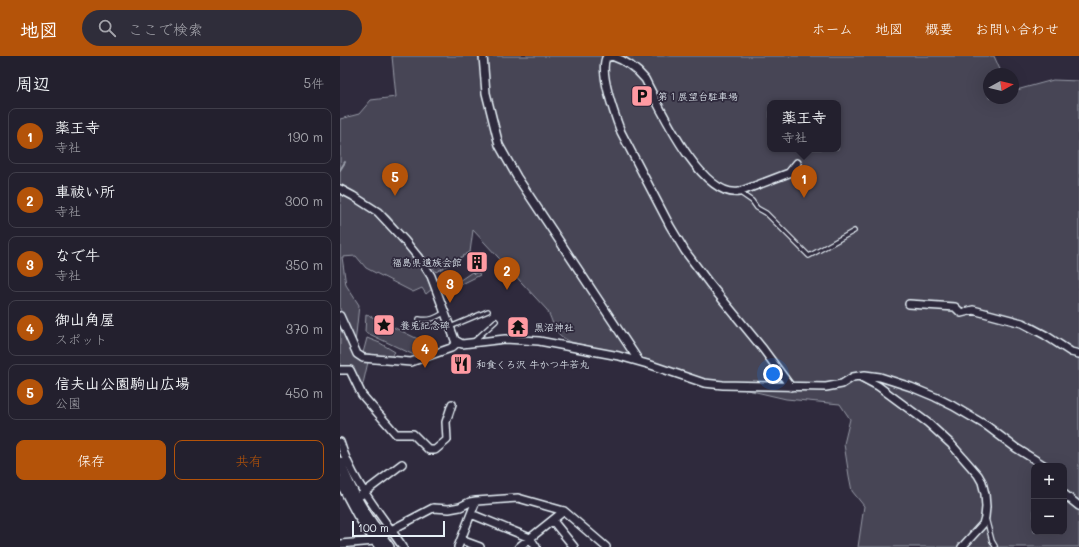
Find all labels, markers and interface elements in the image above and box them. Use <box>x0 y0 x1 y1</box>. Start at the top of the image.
search box <box>82 10 362 46</box>
text: 地図 <box>20 17 58 42</box>
icon: search <box>96 17 118 39</box>
text: ここで検索 <box>128 19 203 39</box>
text: ホーム <box>812 19 853 38</box>
text: 地図 <box>875 19 903 38</box>
text: 概要 <box>925 19 953 38</box>
text: お問い合わせ <box>975 19 1059 38</box>
north arrow <box>983 68 1019 104</box>
text: 周辺 <box>16 72 50 94</box>
text: 5件 <box>303 74 324 91</box>
parking icon: 第１展望台駐車場 <box>629 83 655 109</box>
place label: 第１展望台駐車場 <box>658 89 738 103</box>
popup <box>767 100 841 152</box>
text: 薬王寺 <box>781 107 827 127</box>
text: 薬王寺 <box>55 117 100 137</box>
text: 1 <box>27 128 33 145</box>
text: 190 m <box>287 128 323 145</box>
text: 寺社 <box>781 128 808 145</box>
text: 寺社 <box>55 138 81 155</box>
pin: 5 <box>382 163 408 196</box>
pin: 1 <box>791 165 817 198</box>
text: 車祓い所 <box>55 181 115 201</box>
text: 2 <box>26 192 34 209</box>
text: 300 m <box>285 192 323 209</box>
text: 寺社 <box>55 202 81 219</box>
text: なで牛 <box>55 245 100 265</box>
building icon: 福島県遺族会館 <box>464 249 490 275</box>
place label: 福島県遺族会館 <box>392 255 462 269</box>
text: 3 <box>26 256 34 273</box>
text: 350 m <box>285 256 323 273</box>
pin: 2 <box>494 257 520 290</box>
text: 寺社 <box>55 266 81 283</box>
pin: 3 <box>437 270 463 303</box>
text: 御山角屋 <box>55 309 115 329</box>
place icon: 養兎記念碑 <box>371 312 397 338</box>
temple icon: 黒沼神社 <box>505 314 531 340</box>
place label: 養兎記念碑 <box>400 318 450 332</box>
text: 4 <box>26 320 34 337</box>
text: 370 m <box>286 320 323 337</box>
place label: 黒沼神社 <box>534 320 574 334</box>
text: スポット <box>55 330 107 347</box>
pin: 4 <box>412 335 438 368</box>
restaurant icon: 和食くろ沢 牛かつ牛若丸 <box>448 351 474 377</box>
place label: 和食くろ沢 牛かつ牛若丸 <box>476 357 589 371</box>
your location <box>763 364 783 384</box>
text: 信夫山公園駒山広場 <box>55 373 190 393</box>
text: 5 <box>26 384 34 401</box>
text: 450 m <box>285 384 323 401</box>
text: 公園 <box>55 394 81 411</box>
button: 保存 <box>16 440 166 480</box>
button: 共有 <box>174 440 324 480</box>
map controls <box>1031 463 1067 535</box>
button: + <box>1031 463 1067 499</box>
button: − <box>1031 499 1067 535</box>
scale bar <box>352 519 445 538</box>
text: 100 m <box>358 520 389 535</box>

